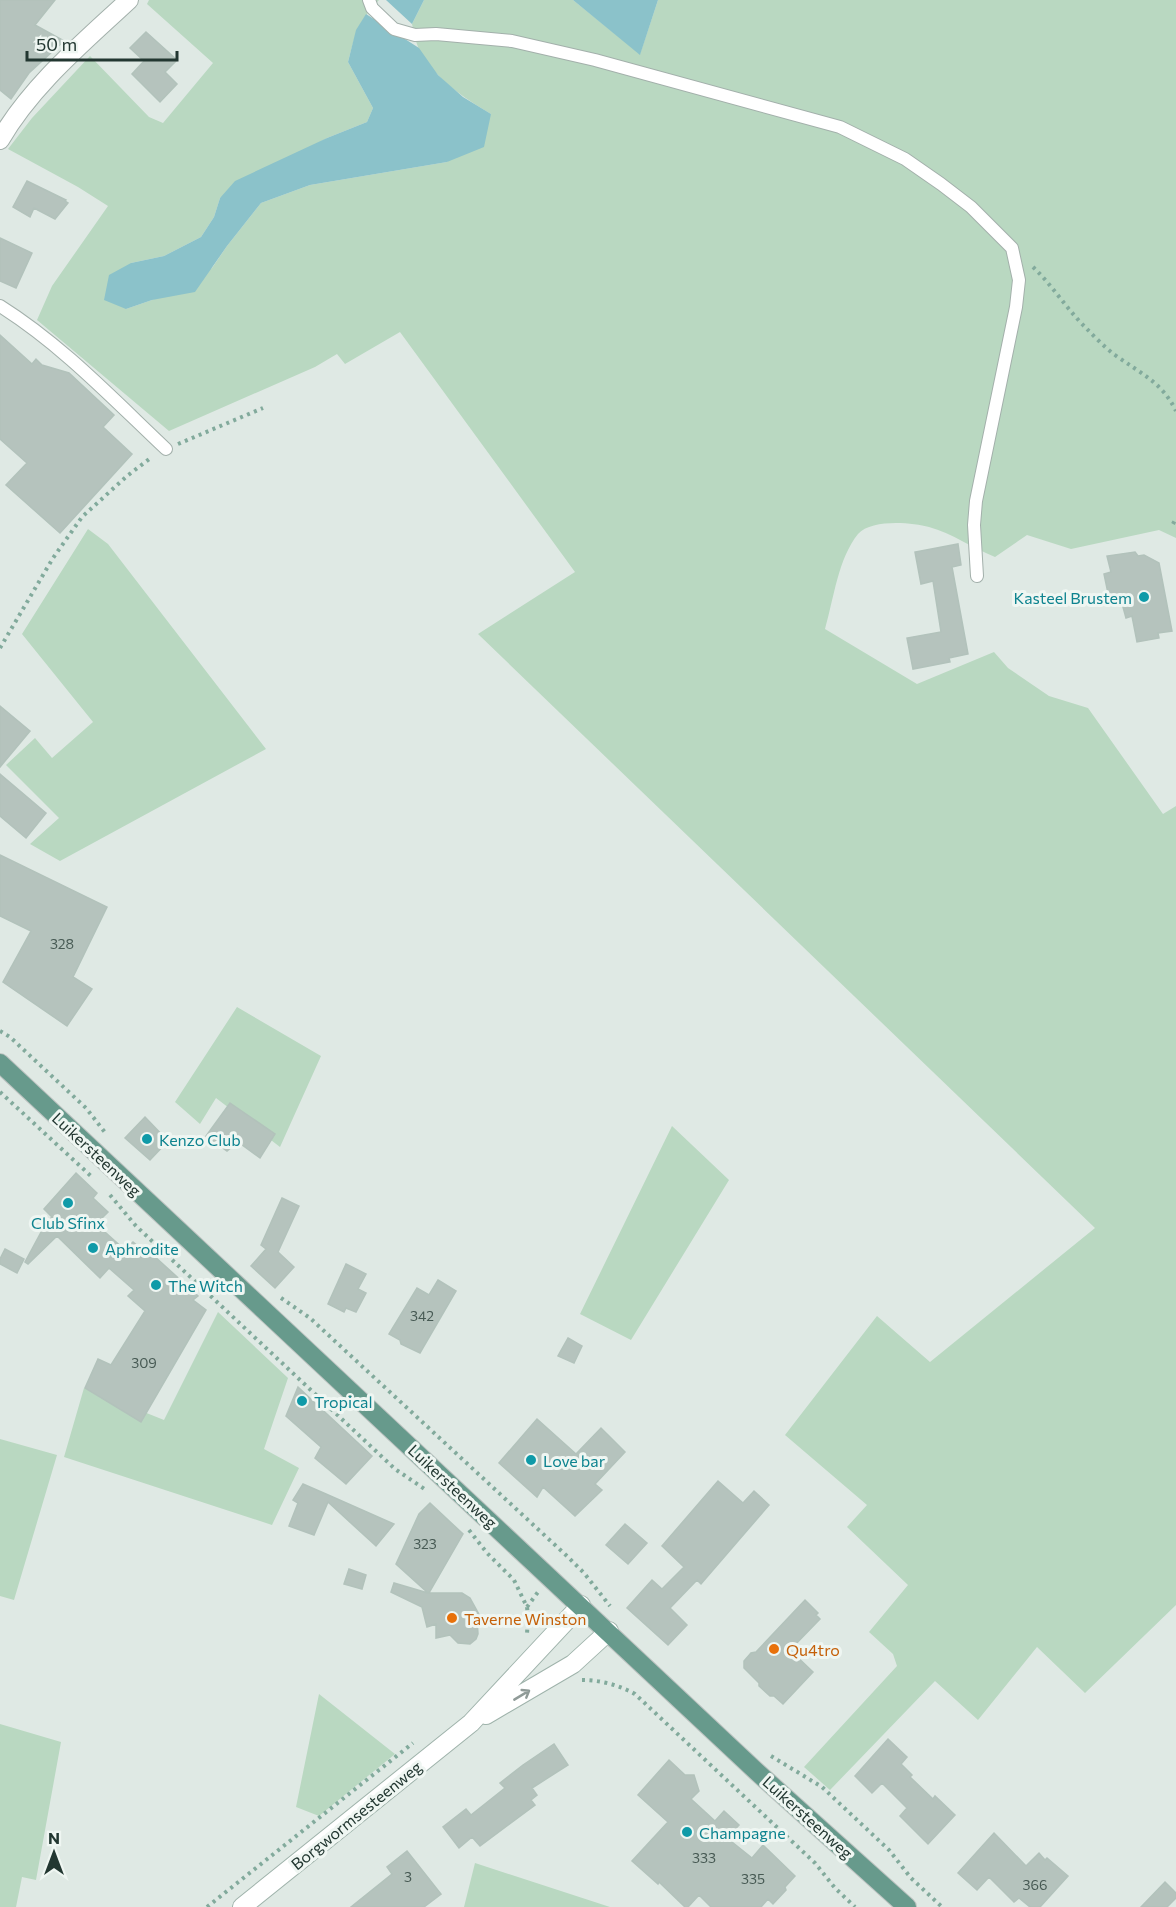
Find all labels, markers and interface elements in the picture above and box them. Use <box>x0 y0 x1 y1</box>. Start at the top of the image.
scale bar <box>27 24 177 62</box>
text: 50 m <box>36 33 77 55</box>
place label: Kasteel Brustem <box>1013 588 1132 607</box>
marker: Kasteel Brustem <box>1137 590 1151 604</box>
house number: 328 <box>50 935 74 952</box>
street label: Luikersteenweg <box>49 1108 145 1200</box>
place label: Kenzo Club <box>159 1130 241 1149</box>
marker: Kenzo Club <box>140 1132 154 1146</box>
marker: Club Sfinx <box>61 1196 75 1210</box>
place label: Club Sfinx <box>31 1213 105 1232</box>
place label: Aphrodite <box>105 1239 179 1258</box>
marker: Aphrodite <box>86 1241 100 1255</box>
place label: The Witch <box>168 1276 243 1295</box>
marker: The Witch <box>149 1278 163 1292</box>
house number: 342 <box>410 1307 434 1324</box>
house number: 309 <box>131 1354 157 1371</box>
place label: Tropical <box>314 1392 373 1411</box>
marker: Tropical <box>295 1394 309 1408</box>
street label: Luikersteenweg <box>405 1440 501 1532</box>
place label: Love bar <box>543 1451 606 1470</box>
marker: Love bar <box>524 1453 538 1467</box>
house number: 323 <box>413 1535 437 1552</box>
place label: Taverne Winston <box>464 1609 587 1628</box>
marker: Taverne Winston <box>445 1611 459 1625</box>
place label: Qu4tro <box>786 1640 840 1659</box>
marker: Qu4tro <box>767 1642 781 1656</box>
one-way arrow <box>513 1688 530 1700</box>
street label: Borgwormsesteenweg <box>287 1756 425 1873</box>
street label: Luikersteenweg <box>759 1772 857 1863</box>
north arrow <box>24 1823 84 1883</box>
place label: Champagne <box>699 1823 786 1842</box>
marker: Champagne <box>680 1825 694 1839</box>
text: N <box>48 1828 60 1847</box>
house number: 333 <box>692 1849 716 1866</box>
house number: 3 <box>404 1868 412 1885</box>
house number: 335 <box>741 1870 765 1887</box>
house number: 366 <box>1023 1876 1047 1893</box>

